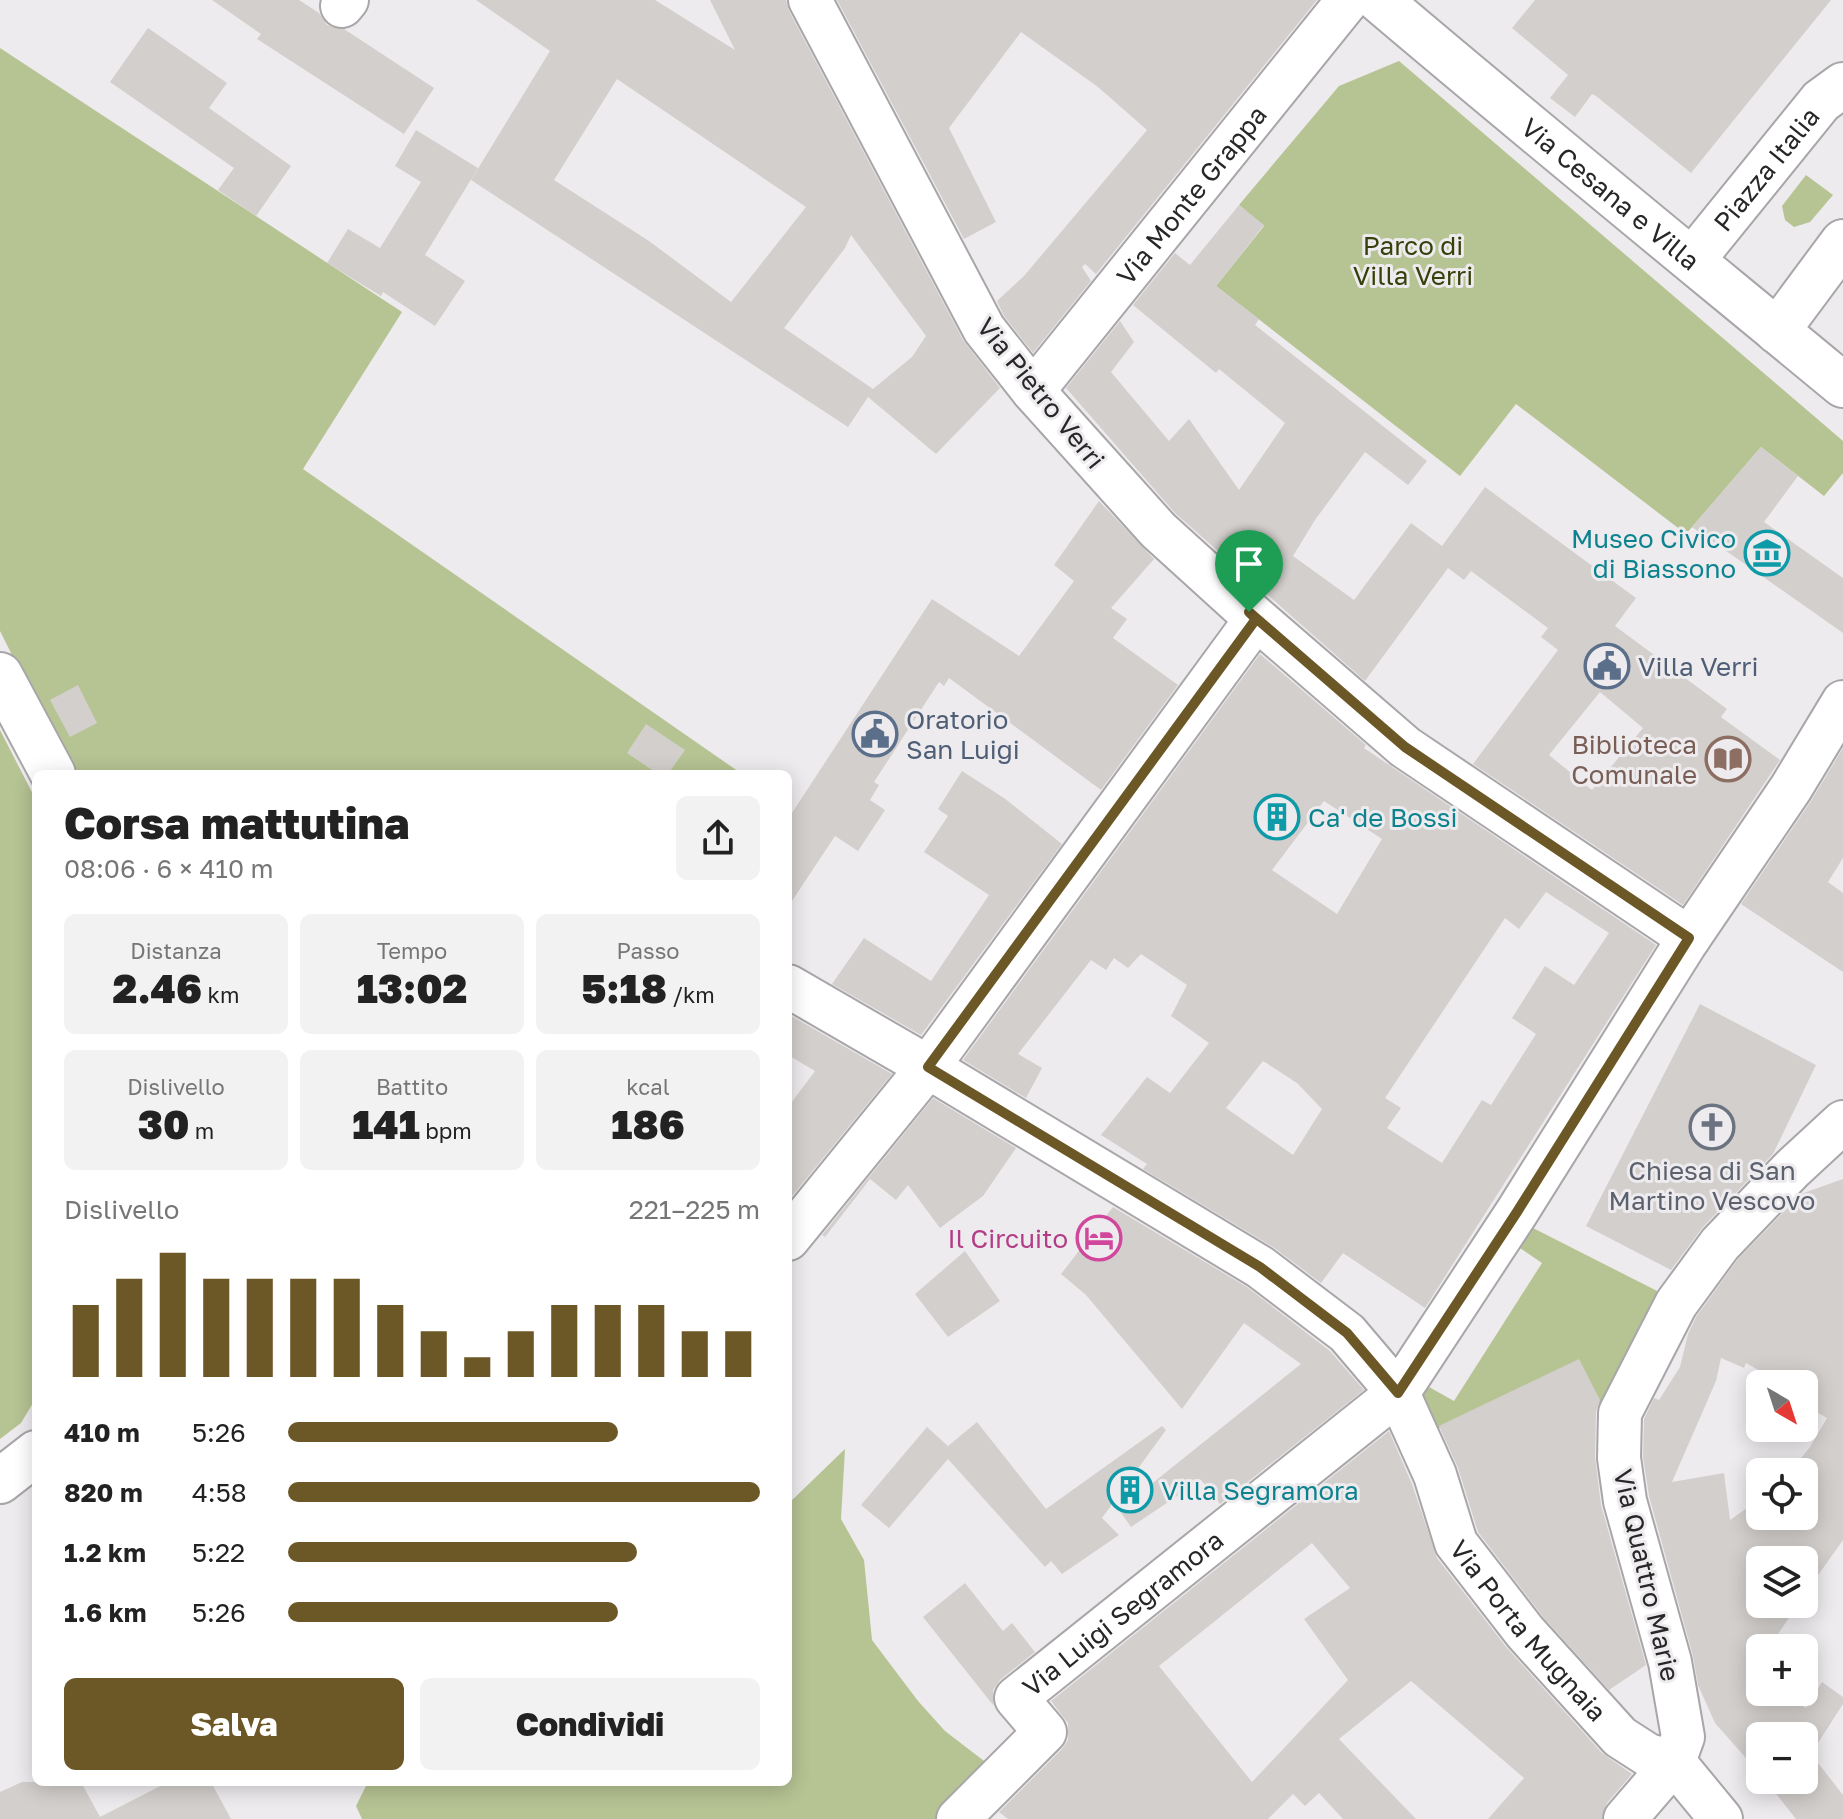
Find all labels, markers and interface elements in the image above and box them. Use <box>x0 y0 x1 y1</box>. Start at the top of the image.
street label: Via Monte Grappa <box>1110 99 1272 291</box>
street label: Piazza Italia <box>1707 101 1825 237</box>
street label: Via Cesana e Villa <box>1516 111 1706 276</box>
park label: Parco di Villa Verri <box>1353 230 1473 291</box>
street label: Via Pietro Verri <box>971 311 1111 475</box>
place label: Museo Civico di Biassono <box>1571 523 1736 584</box>
museum icon: Museo Civico di Biassono <box>1743 529 1791 577</box>
pin <box>1215 530 1283 612</box>
icon: arrive <box>1227 542 1271 586</box>
public building icon: Villa Verri <box>1583 642 1631 690</box>
place label: Villa Verri <box>1638 651 1758 682</box>
place label: Oratorio San Luigi <box>906 704 1020 765</box>
public building icon: Oratorio San Luigi <box>851 710 899 758</box>
place label: Biblioteca Comunale <box>1571 729 1697 790</box>
library icon: Biblioteca Comunale <box>1704 735 1752 783</box>
building icon: Ca' de Bossi <box>1253 793 1301 841</box>
text: Corsa mattutina <box>64 796 410 849</box>
button: share <box>676 796 760 880</box>
place label: Ca' de Bossi <box>1308 802 1457 833</box>
text: 08:06 · 6 × 410 m <box>64 853 274 884</box>
text: Distanza <box>130 937 222 964</box>
text: Tempo <box>377 937 447 964</box>
text: Passo <box>616 937 680 964</box>
text: 2.46 <box>113 964 202 1012</box>
text: 13:02 <box>357 964 467 1012</box>
text: 5:18 <box>581 964 667 1012</box>
text: km <box>202 981 239 1008</box>
text: /km <box>667 981 715 1008</box>
text: Dislivello <box>127 1073 225 1100</box>
text: Battito <box>376 1073 448 1100</box>
text: kcal <box>626 1073 670 1100</box>
text: 30 <box>138 1100 189 1148</box>
text: 141 <box>352 1100 420 1148</box>
text: 186 <box>611 1100 685 1148</box>
church icon: Chiesa di San Martino Vescovo <box>1688 1103 1736 1151</box>
text: m <box>189 1117 214 1144</box>
text: bpm <box>420 1117 472 1144</box>
place label: Chiesa di San Martino Vescovo <box>1609 1155 1815 1216</box>
text: Dislivello <box>64 1194 179 1225</box>
text: 221–225 m <box>629 1194 760 1225</box>
hotel icon: Il Circuito <box>1075 1214 1123 1262</box>
place label: Il Circuito <box>948 1223 1068 1254</box>
north arrow <box>1746 1370 1818 1442</box>
map controls <box>1746 1370 1818 1794</box>
text: 410 m <box>64 1417 140 1448</box>
text: 5:26 <box>192 1417 246 1448</box>
button: locate <box>1746 1458 1818 1530</box>
building icon: Villa Segramora <box>1106 1466 1154 1514</box>
street label: Via Quattro Marie <box>1608 1466 1686 1684</box>
place label: Villa Segramora <box>1161 1475 1359 1506</box>
text: 820 m <box>64 1477 143 1508</box>
text: 4:58 <box>192 1477 247 1508</box>
street label: Via Luigi Segramora <box>1016 1524 1229 1702</box>
street label: Via Porta Mugnaia <box>1444 1534 1613 1727</box>
text: 1.2 km <box>64 1537 146 1568</box>
text: 5:22 <box>192 1537 245 1568</box>
button: layers <box>1746 1546 1818 1618</box>
text: 1.6 km <box>64 1597 147 1628</box>
text: 5:26 <box>192 1597 246 1628</box>
button: + <box>1746 1634 1818 1706</box>
button: Salva <box>64 1678 404 1770</box>
button: Condividi <box>420 1678 760 1770</box>
button: − <box>1746 1722 1818 1794</box>

